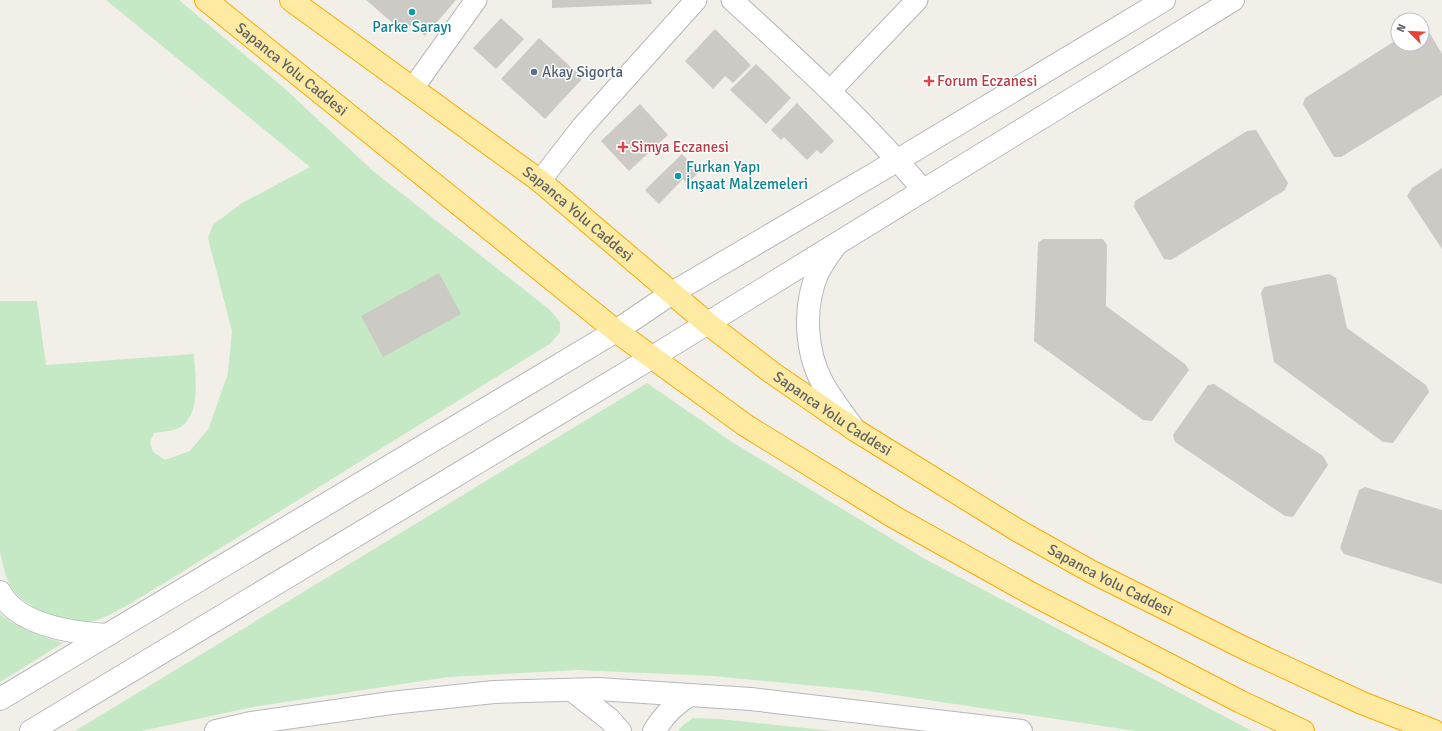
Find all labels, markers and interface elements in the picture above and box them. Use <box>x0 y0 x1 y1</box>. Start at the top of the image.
marker: Parke Sarayı <box>407 7 417 17</box>
north arrow <box>1390 12 1430 52</box>
place label: Parke Sarayı <box>372 18 452 36</box>
street label: Sapanca Yolu Caddesi <box>232 19 351 120</box>
text: N <box>1394 22 1409 34</box>
place label: Akay Sigorta <box>542 63 623 81</box>
marker: Akay Sigorta <box>529 67 539 77</box>
place label: Forum Eczanesi <box>937 72 1037 90</box>
marker: Forum Eczanesi <box>924 76 934 86</box>
place label: Simya Eczanesi <box>631 138 729 156</box>
marker: Simya Eczanesi <box>618 142 628 152</box>
place label: Furkan Yapı İnşaat Malzemeleri <box>686 158 808 193</box>
street label: Sapanca Yolu Caddesi <box>519 162 637 265</box>
marker: Furkan Yapı İnşaat Malzemeleri <box>673 171 683 181</box>
street label: Sapanca Yolu Caddesi <box>770 367 895 459</box>
street label: Sapanca Yolu Caddesi <box>1045 540 1176 620</box>

